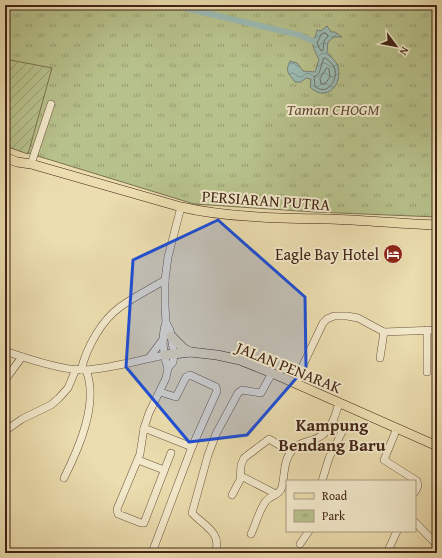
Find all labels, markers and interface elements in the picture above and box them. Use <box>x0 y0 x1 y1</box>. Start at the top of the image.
north arrow <box>376 26 416 66</box>
text: N <box>395 44 413 59</box>
park label: Taman CHOGM <box>287 97 380 121</box>
street label: PERSIARAN PUTRA <box>201 184 331 216</box>
place label: Eagle Bay Hotel <box>275 242 380 266</box>
hotel icon: Eagle Bay Hotel <box>382 243 404 265</box>
street label: JALAN PENARAK <box>231 334 346 399</box>
district label: Kampung Bendang Baru <box>279 412 386 457</box>
legend <box>286 480 416 532</box>
text: Road <box>322 487 348 504</box>
text: Park <box>322 507 346 524</box>

